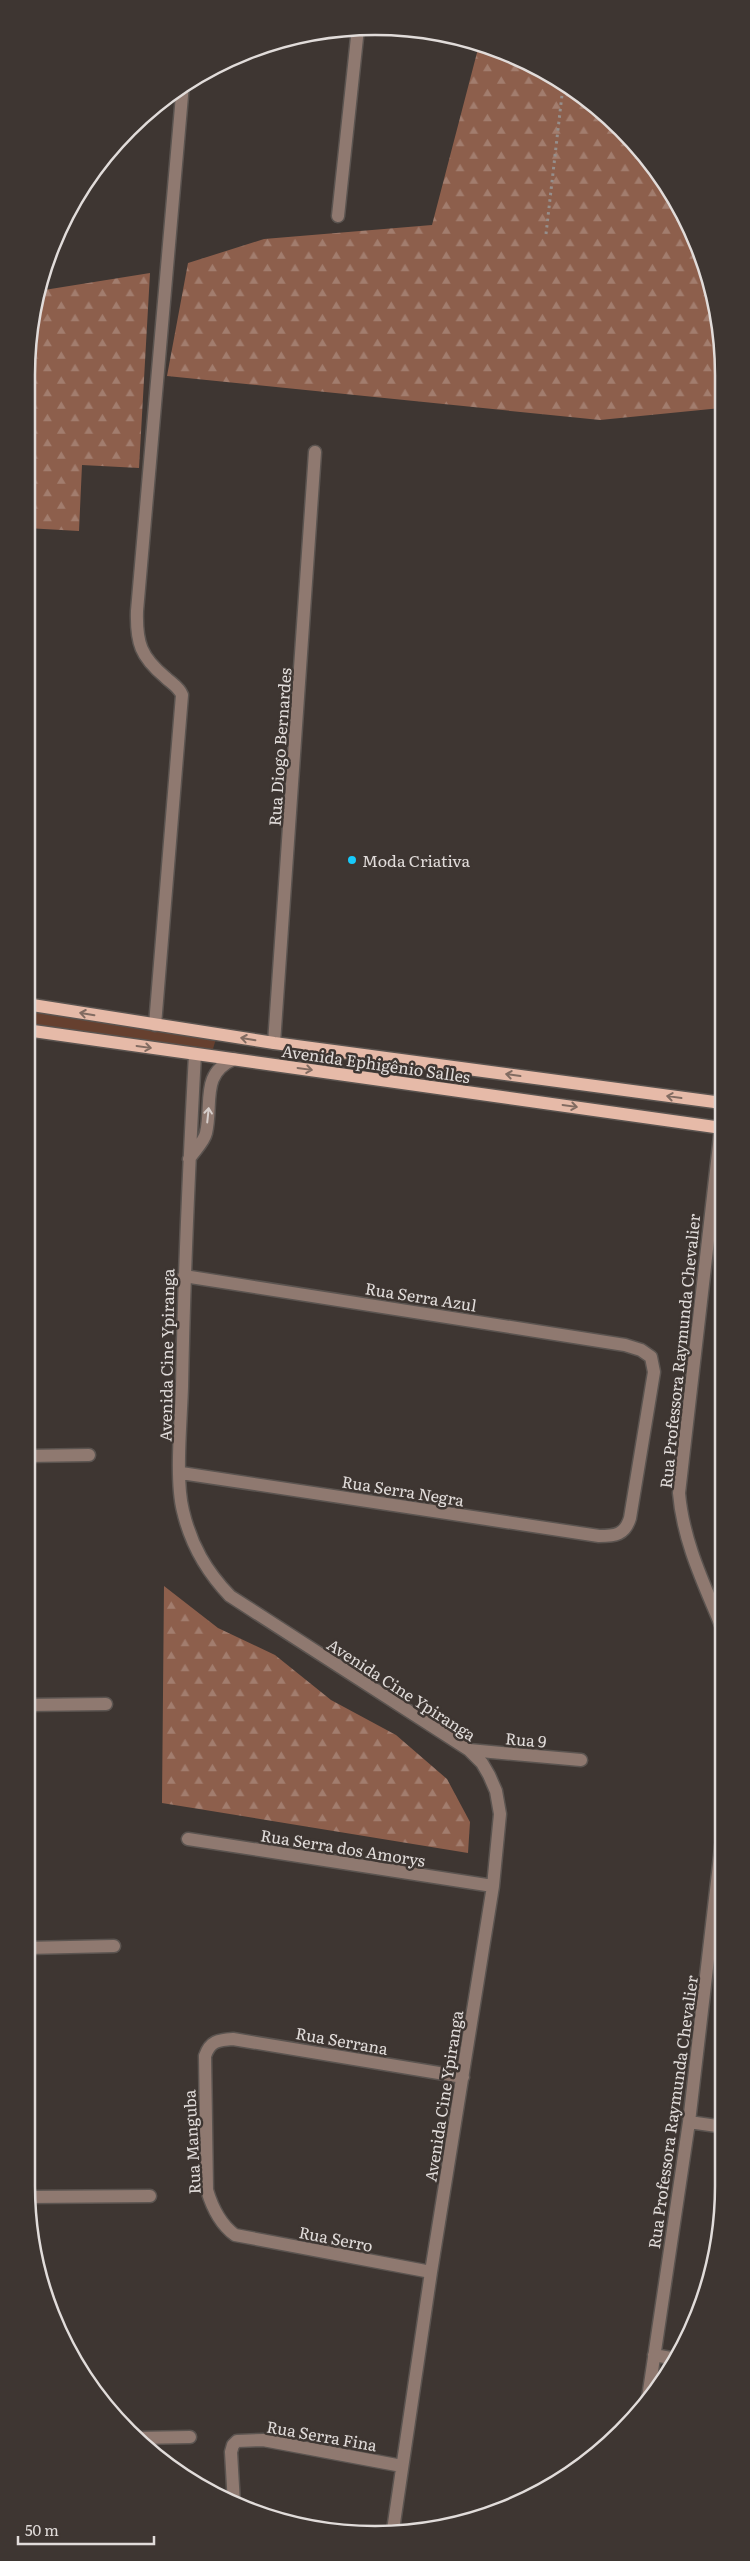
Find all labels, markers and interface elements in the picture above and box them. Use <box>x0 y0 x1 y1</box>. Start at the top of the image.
street label: Rua Diogo Bernardes <box>261 667 297 827</box>
place label: Moda Criativa <box>362 848 470 872</box>
marker: Moda Criativa <box>346 854 358 866</box>
one-way arrow <box>79 1009 95 1019</box>
one-way arrow <box>240 1034 256 1044</box>
street label: Avenida Ephigênio Salles <box>280 1038 472 1088</box>
one-way arrow <box>135 1042 151 1052</box>
one-way arrow <box>296 1064 312 1074</box>
one-way arrow <box>505 1070 521 1080</box>
one-way arrow <box>666 1091 682 1101</box>
one-way arrow <box>561 1101 577 1111</box>
one-way arrow <box>203 1108 213 1124</box>
street label: Rua Professora Raymunda Chevalier <box>653 1212 705 1489</box>
street label: Avenida Cine Ypiranga <box>152 1268 180 1442</box>
street label: Rua Serra Azul <box>364 1275 478 1317</box>
street label: Rua Serra Negra <box>340 1468 466 1512</box>
street label: Avenida Cine Ypiranga <box>323 1632 481 1746</box>
street label: Rua 9 <box>504 1725 548 1753</box>
street label: Rua Serra dos Amorys <box>259 1822 427 1872</box>
street label: Rua Professora Raymunda Chevalier <box>641 1973 703 2250</box>
street label: Avenida Cine Ypiranga <box>418 2008 468 2183</box>
street label: Rua Serrana <box>294 2020 390 2060</box>
street label: Rua Manguba <box>176 2089 206 2195</box>
street label: Rua Serro <box>297 2219 375 2257</box>
street label: Rua Serra Fina <box>265 2413 380 2457</box>
scale bar <box>18 2514 154 2546</box>
text: 50 m <box>25 2518 59 2541</box>

